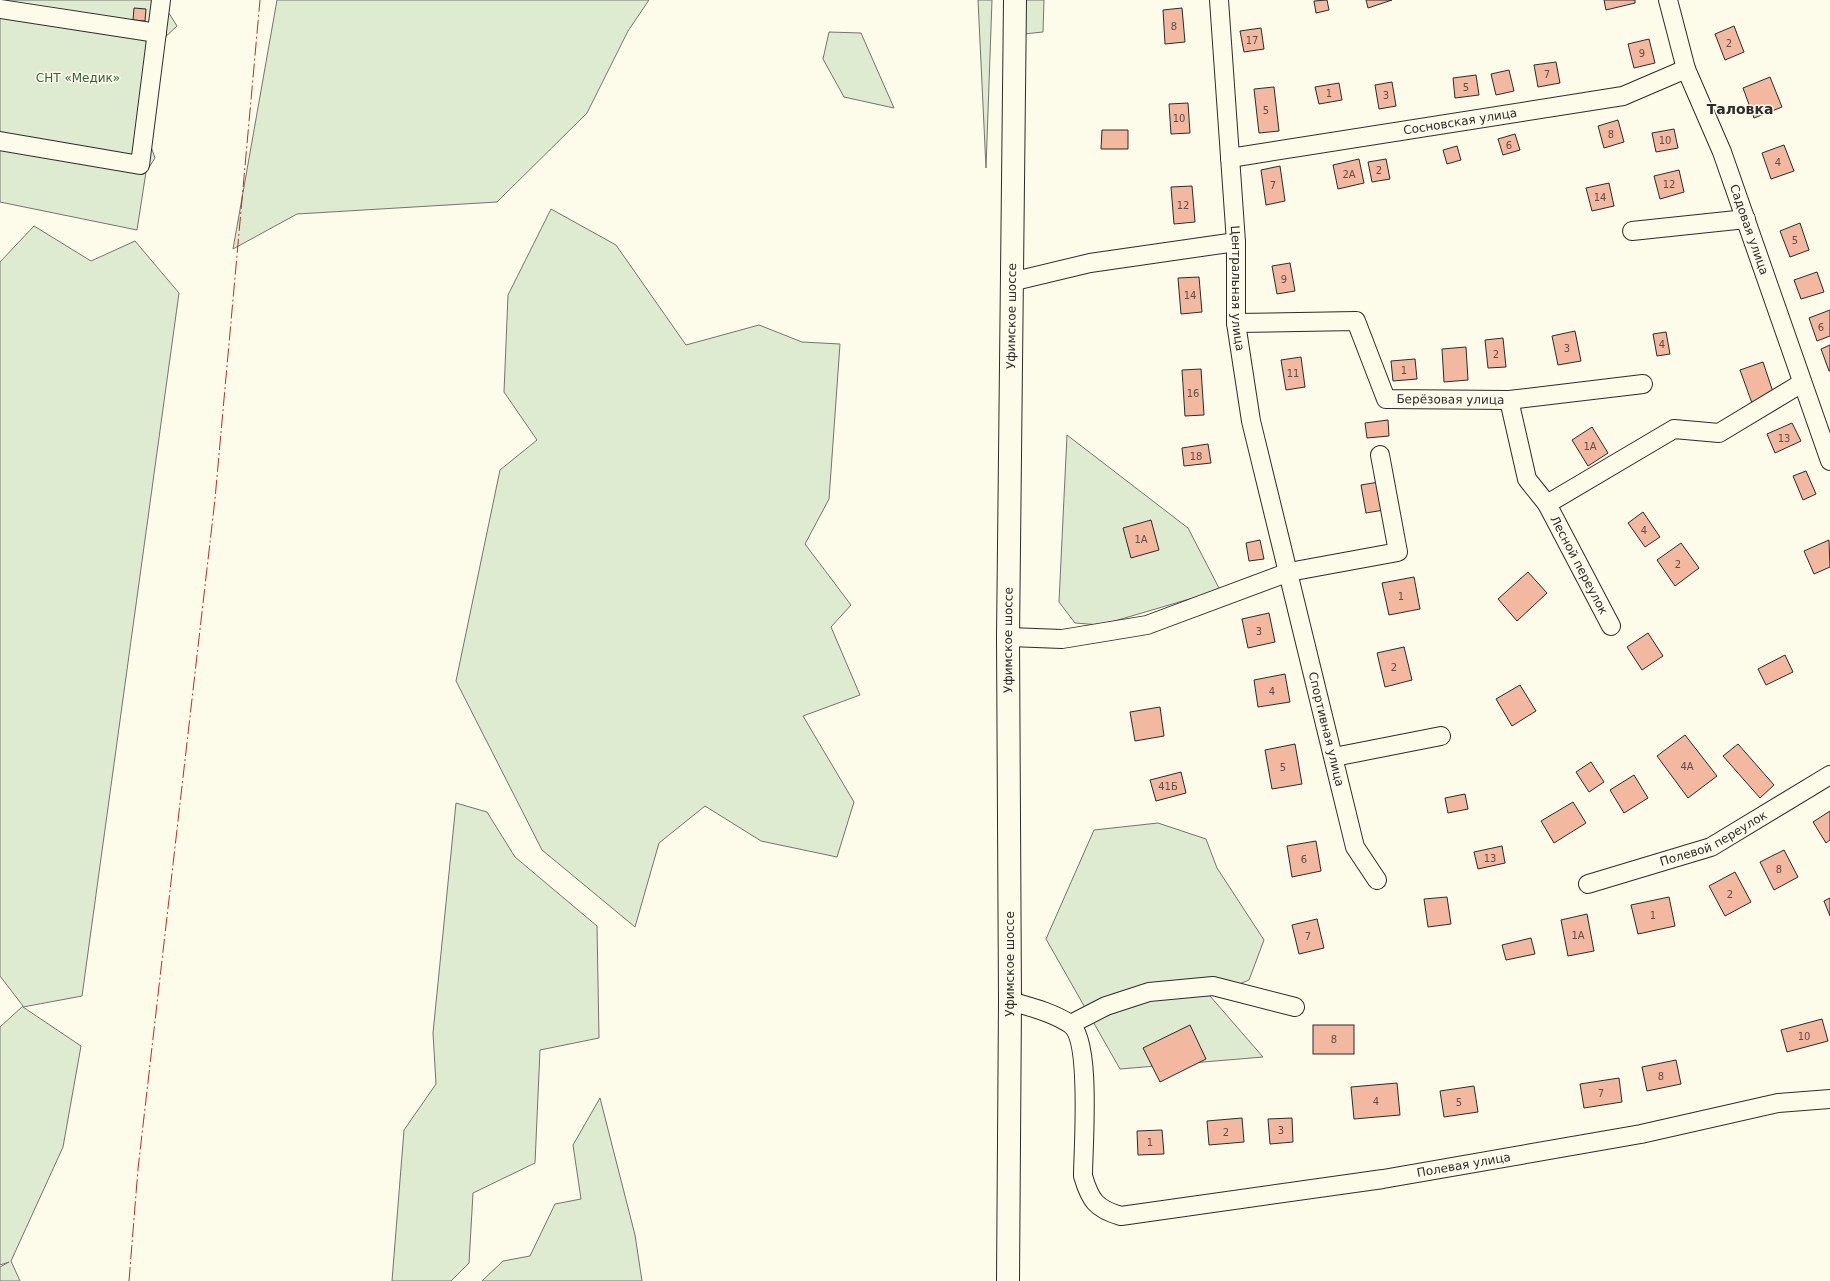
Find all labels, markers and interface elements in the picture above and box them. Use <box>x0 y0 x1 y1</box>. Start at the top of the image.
house number: 8 <box>1171 21 1177 32</box>
house number: 17 <box>1246 35 1258 46</box>
house number: 2 <box>1726 38 1732 49</box>
house number: 9 <box>1639 48 1645 59</box>
house number: 7 <box>1544 69 1550 80</box>
park label: СНТ «Медик» <box>36 71 120 85</box>
house number: 5 <box>1463 82 1469 93</box>
house number: 1 <box>1326 88 1332 99</box>
house number: 3 <box>1383 90 1389 101</box>
district label: Таловка <box>1707 101 1773 117</box>
house number: 5 <box>1263 105 1269 116</box>
street label: Сосновская улица <box>1402 106 1518 138</box>
house number: 10 <box>1173 113 1185 124</box>
house number: 8 <box>1608 129 1614 140</box>
house number: 10 <box>1659 135 1671 146</box>
house number: 6 <box>1506 140 1512 151</box>
house number: 4 <box>1775 157 1781 168</box>
house number: 2 <box>1376 165 1382 176</box>
house number: 2А <box>1342 169 1356 180</box>
house number: 12 <box>1663 179 1675 190</box>
house number: 7 <box>1270 180 1276 191</box>
street label: Садовая улица <box>1727 182 1771 277</box>
house number: 14 <box>1594 192 1606 203</box>
house number: 12 <box>1177 200 1189 211</box>
street label: Центральная улица <box>1228 225 1247 352</box>
house number: 5 <box>1792 235 1798 246</box>
street label: Уфимское шоссе <box>1004 263 1019 369</box>
house number: 9 <box>1281 274 1287 285</box>
house number: 14 <box>1184 290 1196 301</box>
house number: 6 <box>1818 322 1824 333</box>
house number: 4 <box>1659 339 1665 350</box>
house number: 3 <box>1564 343 1570 354</box>
house number: 2 <box>1493 349 1499 360</box>
house number: 1 <box>1401 365 1407 376</box>
house number: 11 <box>1287 368 1299 379</box>
house number: 16 <box>1187 388 1199 399</box>
street label: Берёзовая улица <box>1396 392 1504 407</box>
house number: 13 <box>1778 433 1790 444</box>
house number: 1А <box>1583 441 1597 452</box>
house number: 18 <box>1190 451 1202 462</box>
street label: Лесной переулок <box>1547 513 1611 617</box>
house number: 4 <box>1641 525 1647 536</box>
house number: 1А <box>1134 534 1148 545</box>
house number: 2 <box>1675 559 1681 570</box>
street label: Уфимское шоссе <box>1001 587 1016 693</box>
house number: 1 <box>1398 591 1404 602</box>
house number: 3 <box>1256 626 1262 637</box>
house number: 2 <box>1391 662 1397 673</box>
street label: Спортивная улица <box>1306 670 1347 788</box>
house number: 4 <box>1269 686 1275 697</box>
house number: 4А <box>1680 761 1694 772</box>
house number: 5 <box>1280 762 1286 773</box>
house number: 41Б <box>1158 781 1178 792</box>
street label: Полевой переулок <box>1658 808 1769 869</box>
house number: 13 <box>1484 853 1496 864</box>
house number: 6 <box>1301 854 1307 865</box>
house number: 8 <box>1776 864 1782 875</box>
house number: 2 <box>1727 889 1733 900</box>
house number: 1 <box>1650 910 1656 921</box>
street label: Уфимское шоссе <box>1003 911 1017 1017</box>
house number: 1А <box>1571 930 1585 941</box>
house number: 7 <box>1305 931 1311 942</box>
house number: 10 <box>1798 1031 1810 1042</box>
house number: 8 <box>1331 1034 1337 1045</box>
house number: 8 <box>1658 1071 1664 1082</box>
house number: 7 <box>1598 1088 1604 1099</box>
house number: 4 <box>1373 1096 1379 1107</box>
house number: 5 <box>1456 1097 1462 1108</box>
house number: 3 <box>1278 1125 1284 1136</box>
house number: 2 <box>1223 1127 1229 1138</box>
house number: 1 <box>1147 1137 1153 1148</box>
street label: Полевая улица <box>1416 1150 1512 1180</box>

